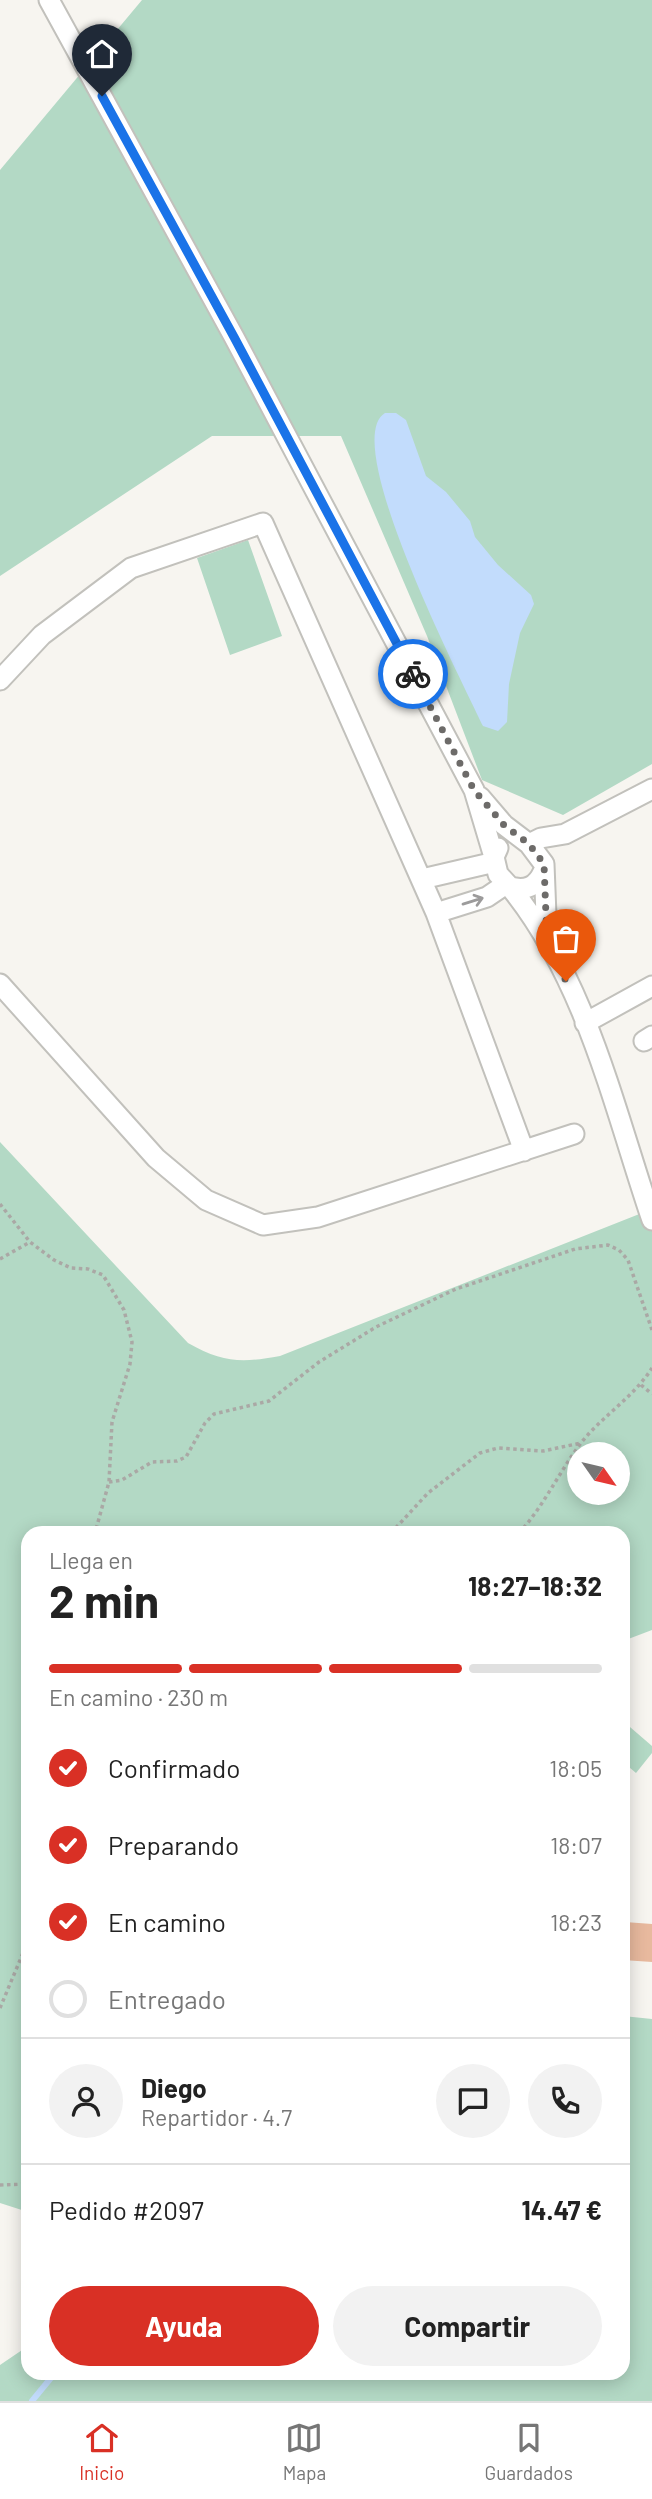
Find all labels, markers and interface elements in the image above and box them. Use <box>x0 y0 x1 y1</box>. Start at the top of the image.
pin <box>72 24 132 96</box>
icon: home <box>83 35 121 73</box>
courier <box>378 639 448 709</box>
icon: bike <box>394 655 432 693</box>
one-way arrow <box>461 894 483 907</box>
pin <box>536 909 596 981</box>
icon: bag <box>547 920 585 958</box>
north arrow <box>567 1442 630 1505</box>
map controls <box>567 1442 630 1505</box>
text: Llega en <box>49 1546 133 1574</box>
text: 18:27–18:32 <box>468 1570 602 1601</box>
text: 2 min <box>49 1572 159 1627</box>
text: En camino · 230 m <box>49 1683 228 1711</box>
icon: check <box>49 1749 87 1787</box>
text: Confirmado <box>108 1752 240 1783</box>
text: 18:05 <box>549 1754 602 1782</box>
icon: check <box>49 1826 87 1864</box>
text: Preparando <box>108 1829 239 1860</box>
text: 18:07 <box>550 1831 602 1859</box>
icon: check <box>49 1903 87 1941</box>
text: En camino <box>108 1906 226 1937</box>
text: 18:23 <box>550 1908 602 1936</box>
text: Entregado <box>108 1983 226 2014</box>
button: person <box>49 2064 123 2138</box>
button: chat <box>436 2064 510 2138</box>
button: phone <box>528 2064 602 2138</box>
text: Diego <box>141 2072 207 2103</box>
text: Repartidor · 4.7 <box>141 2103 292 2131</box>
text: Pedido #2097 <box>49 2194 204 2225</box>
text: 14.47 € <box>522 2194 602 2225</box>
button: Ayuda <box>49 2286 319 2366</box>
button: Compartir <box>333 2286 602 2366</box>
tab: Inicio <box>79 2419 124 2484</box>
tab: Mapa <box>283 2419 326 2484</box>
tab: Guardados <box>484 2419 573 2484</box>

